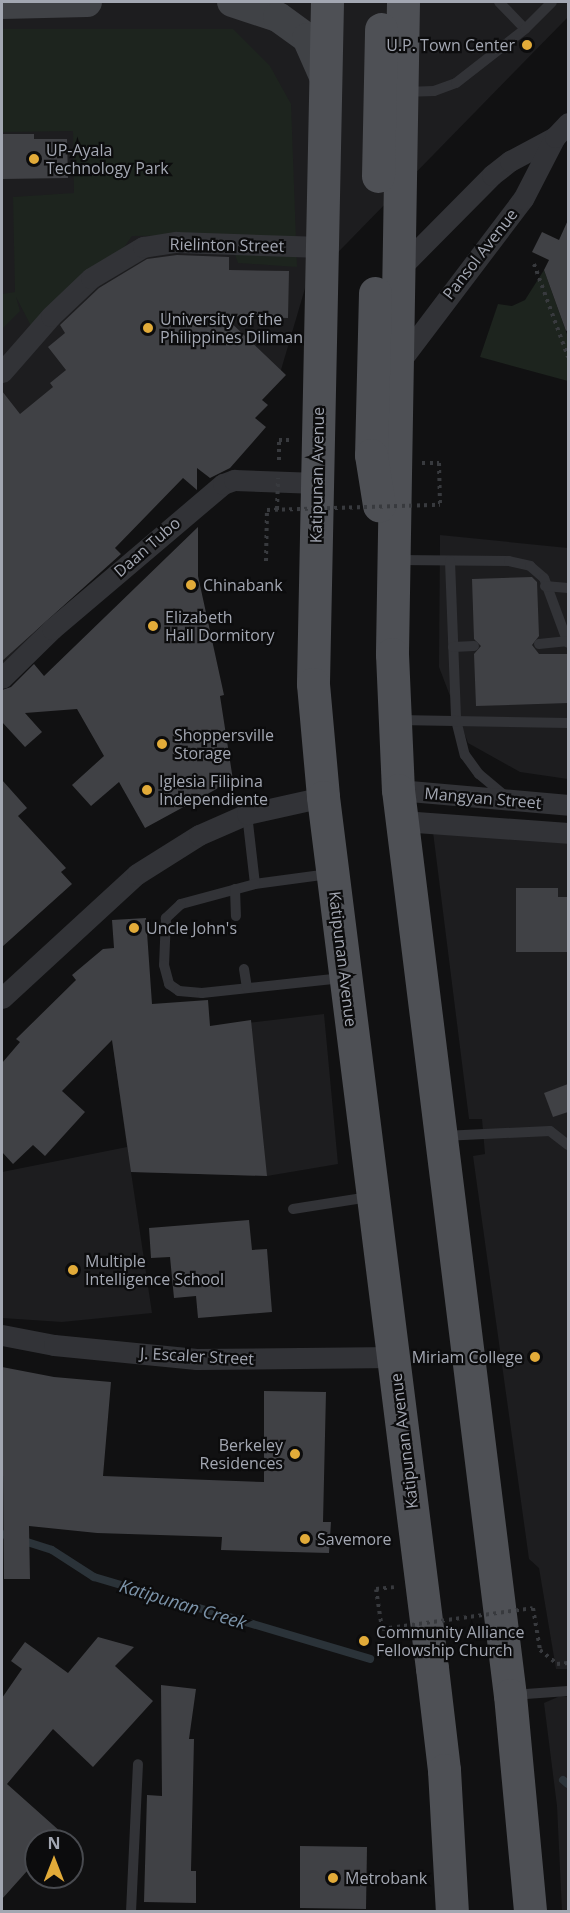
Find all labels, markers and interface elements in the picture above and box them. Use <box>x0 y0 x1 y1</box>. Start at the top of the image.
place label: U.P. Town Center <box>386 35 515 55</box>
marker: U.P. Town Center <box>520 38 534 52</box>
place label: UP-Ayala Technology Park <box>46 140 169 178</box>
marker: UP-Ayala Technology Park <box>27 152 41 166</box>
street label: Pansol Avenue <box>439 205 521 303</box>
street label: Rielinton Street <box>169 234 285 256</box>
place label: University of the Philippines Diliman <box>160 309 303 347</box>
marker: University of the Philippines Diliman <box>141 321 155 335</box>
street label: Katipunan Avenue <box>306 407 328 543</box>
street label: Daan Tubo <box>110 513 184 581</box>
place label: Chinabank <box>203 575 283 595</box>
marker: Chinabank <box>184 578 198 592</box>
place label: Elizabeth Hall Dormitory <box>165 607 274 645</box>
marker: Elizabeth Hall Dormitory <box>146 619 160 633</box>
place label: Shoppersville Storage <box>174 725 274 763</box>
marker: Shoppersville Storage <box>155 737 169 751</box>
place label: Iglesia Filipina Independiente <box>159 771 268 809</box>
marker: Iglesia Filipina Independiente <box>140 783 154 797</box>
street label: Mangyan Street <box>424 783 542 813</box>
street label: Katipunan Avenue <box>325 890 361 1028</box>
place label: Uncle John's <box>146 918 237 938</box>
marker: Uncle John's <box>127 921 141 935</box>
place label: Multiple Intelligence School <box>85 1251 224 1289</box>
marker: Multiple Intelligence School <box>66 1263 80 1277</box>
street label: J. Escaler Street <box>140 1343 254 1369</box>
place label: Miriam College <box>412 1347 523 1367</box>
marker: Miriam College <box>528 1350 542 1364</box>
street label: Katipunan Avenue <box>386 1372 422 1510</box>
place label: Berkeley Residences <box>200 1435 283 1473</box>
marker: Berkeley Residences <box>288 1447 302 1461</box>
place label: Savemore <box>317 1529 392 1549</box>
marker: Savemore <box>298 1532 312 1546</box>
water label: Katipunan Creek <box>117 1574 249 1634</box>
place label: Community Alliance Fellowship Church <box>376 1622 524 1660</box>
marker: Community Alliance Fellowship Church <box>357 1634 371 1648</box>
north arrow <box>24 1829 84 1889</box>
text: N <box>47 1832 61 1854</box>
place label: Metrobank <box>345 1868 427 1888</box>
marker: Metrobank <box>326 1871 340 1885</box>

